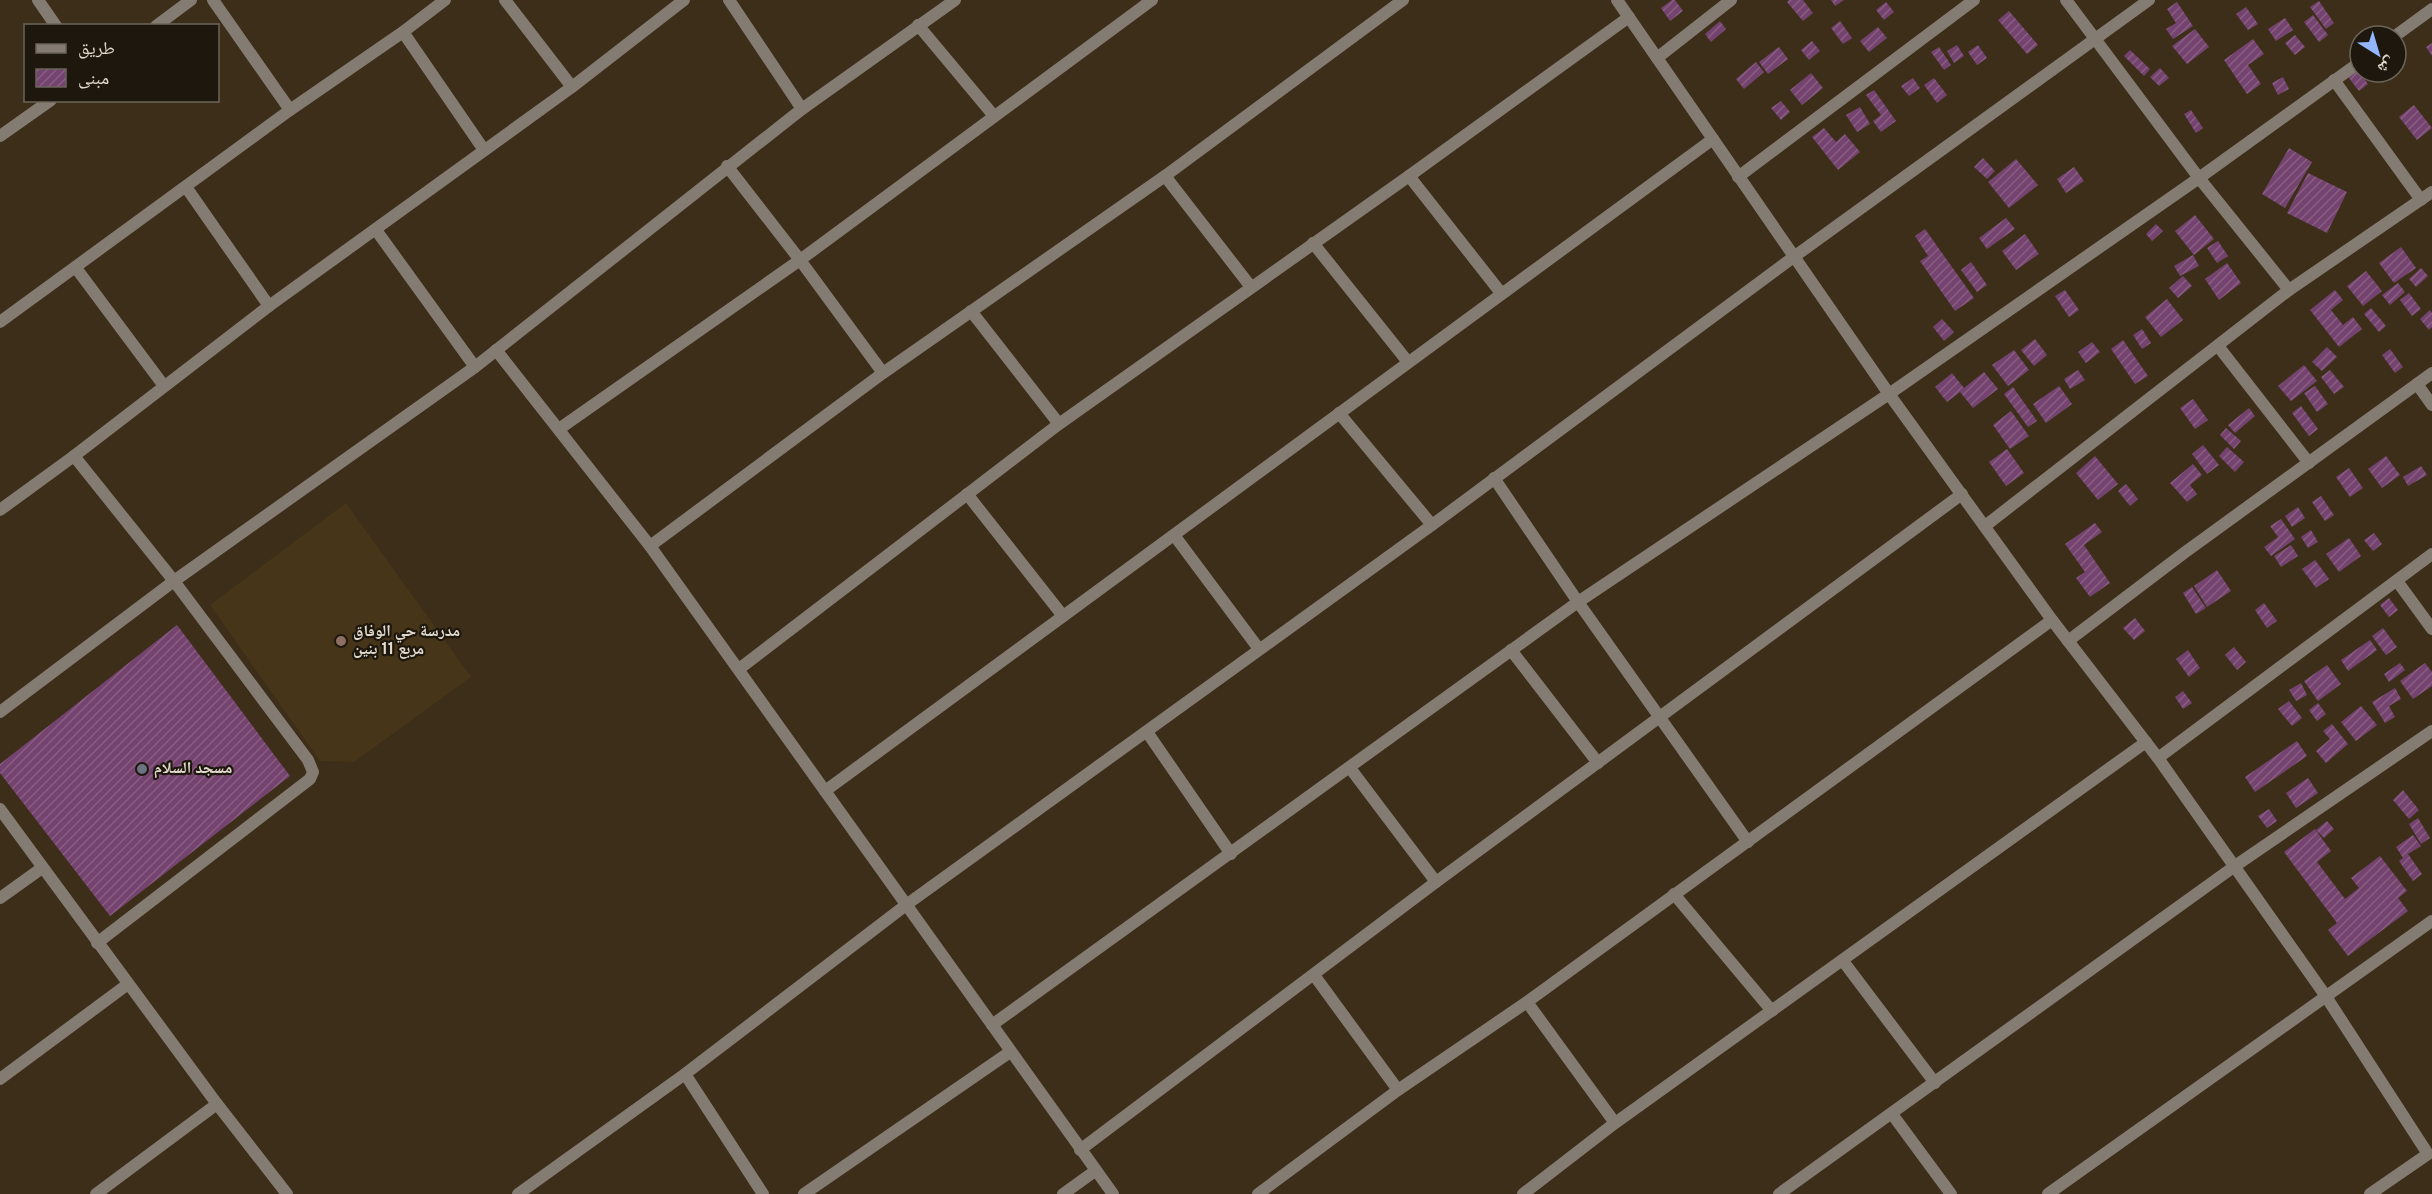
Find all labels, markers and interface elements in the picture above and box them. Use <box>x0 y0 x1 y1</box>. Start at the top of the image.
legend <box>24 24 219 102</box>
north arrow <box>2348 24 2408 84</box>
text: طريق <box>78 38 115 61</box>
text: ش <box>2373 51 2399 77</box>
text: مبنى <box>78 68 109 91</box>
place label: مدرسة حي الوفاق مربع 11 بنين <box>353 622 460 660</box>
marker: مدرسة حي الوفاق مربع 11 بنين <box>334 634 348 648</box>
place label: مسجد السلام <box>154 759 232 779</box>
marker: مسجد السلام <box>135 762 149 776</box>

